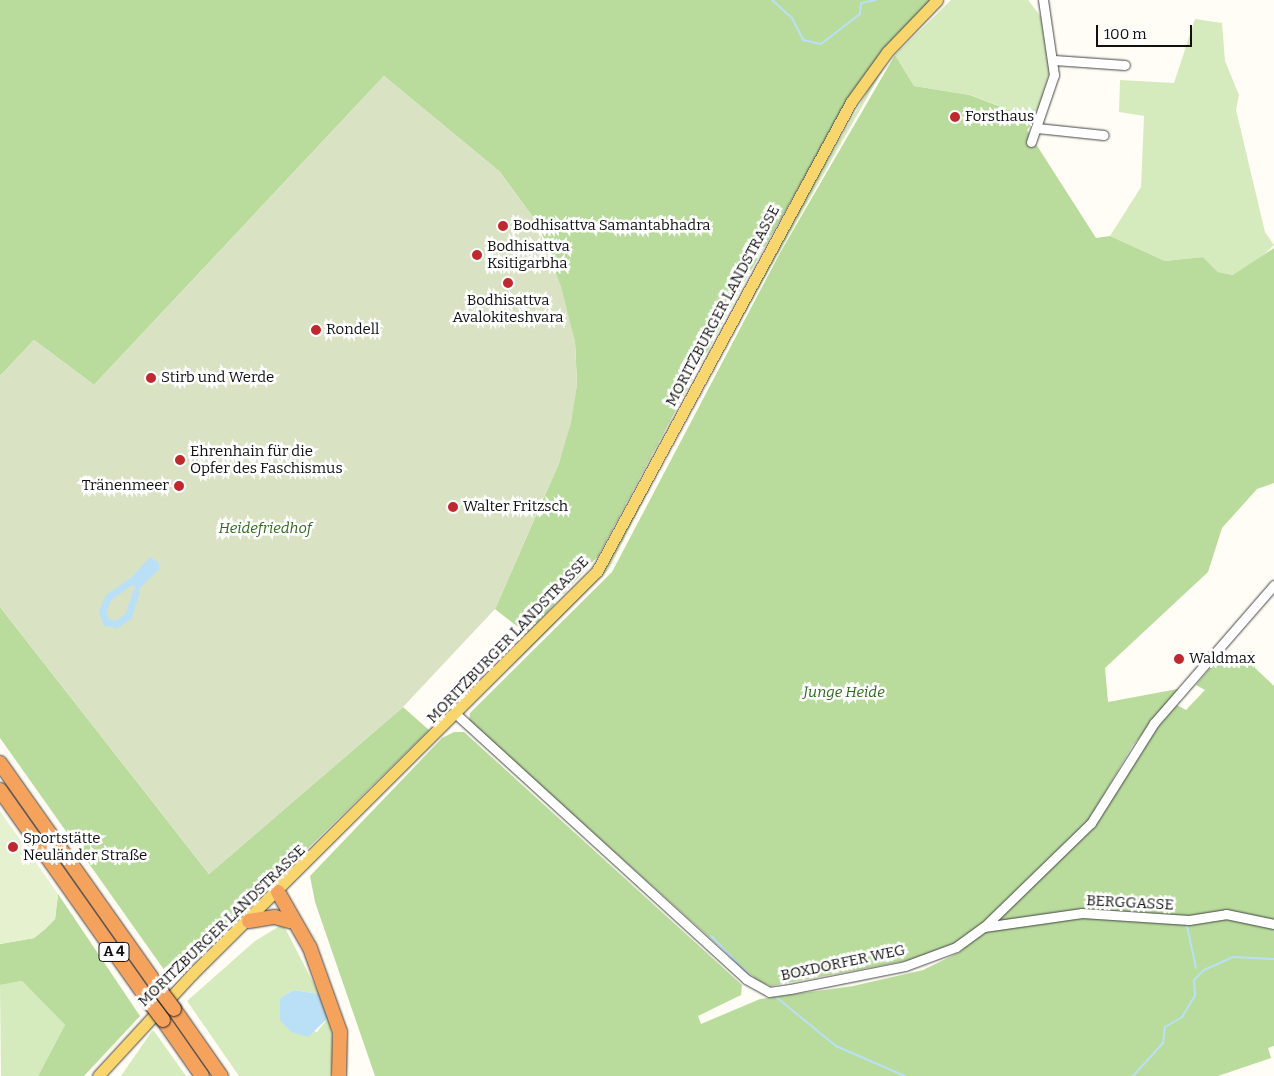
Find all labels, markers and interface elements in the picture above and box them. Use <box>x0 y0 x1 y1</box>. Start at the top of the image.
scale bar <box>1099 15 1195 47</box>
text: 100 m <box>1104 25 1147 43</box>
place label: Forsthaus <box>965 108 1034 126</box>
marker: Forsthaus <box>949 111 961 123</box>
street label: MORITZBURGER LANDSTRASSE <box>662 202 784 410</box>
place label: Bodhisattva Samantabhadra <box>513 217 711 235</box>
marker: Bodhisattva Samantabhadra <box>497 220 509 232</box>
place label: Bodhisattva Ksitigarbha <box>487 237 570 272</box>
marker: Bodhisattva Ksitigarbha <box>471 249 483 261</box>
marker: Bodhisattva Avalokiteshvara <box>502 277 514 289</box>
place label: Bodhisattva Avalokiteshvara <box>452 291 564 326</box>
place label: Rondell <box>326 321 379 339</box>
marker: Rondell <box>310 324 322 336</box>
place label: Stirb und Werde <box>161 369 274 387</box>
marker: Stirb und Werde <box>145 372 157 384</box>
place label: Ehrenhain für die Opfer des Faschismus <box>190 442 343 477</box>
marker: Ehrenhain für die Opfer des Faschismus <box>174 454 186 466</box>
place label: Tränenmeer <box>82 477 169 495</box>
marker: Tränenmeer <box>173 480 185 492</box>
place label: Walter Fritzsch <box>463 498 568 516</box>
marker: Walter Fritzsch <box>447 501 459 513</box>
park label: Heidefriedhof <box>218 520 312 538</box>
street label: MORITZBURGER LANDSTRASSE <box>423 553 593 727</box>
place label: Waldmax <box>1189 650 1255 668</box>
marker: Waldmax <box>1173 653 1185 665</box>
park label: Junge Heide <box>803 684 885 702</box>
place label: Sportstätte Neuländer Straße <box>23 829 147 864</box>
marker: Sportstätte Neuländer Straße <box>7 841 19 853</box>
street label: MORITZBURGER LANDSTRASSE <box>135 841 309 1011</box>
street label: BERGGASSE <box>1086 892 1174 914</box>
road number: A 4 <box>98 940 130 964</box>
street label: BOXDORFER WEG <box>779 941 907 985</box>

